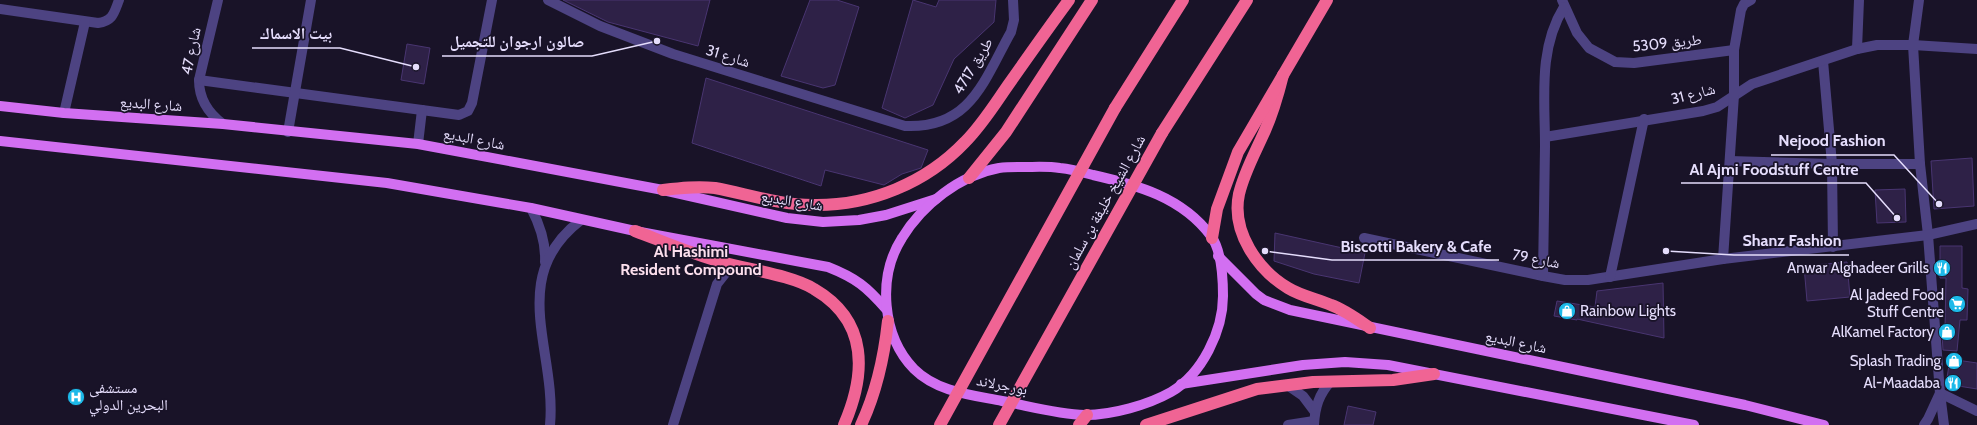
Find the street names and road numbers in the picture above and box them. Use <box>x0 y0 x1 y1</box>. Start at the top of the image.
street label: شارع 47 <box>177 25 206 77</box>
street label: طريق 5309 <box>1632 30 1703 57</box>
street label: طريق 4717 <box>949 34 998 98</box>
street label: شارع 31 <box>704 41 752 72</box>
street label: شارع 31 <box>1669 80 1717 109</box>
street label: شارع البديع <box>119 93 183 116</box>
street label: شارع البديع <box>441 124 506 155</box>
street label: شارع الشيخ خليفة بن سلمان <box>1061 132 1150 273</box>
street label: شارع البديع <box>760 187 824 216</box>
street label: شارع 79 <box>1511 246 1561 273</box>
street label: شارع البديع <box>1483 327 1549 358</box>
street label: بورجرلاند <box>975 371 1029 399</box>

